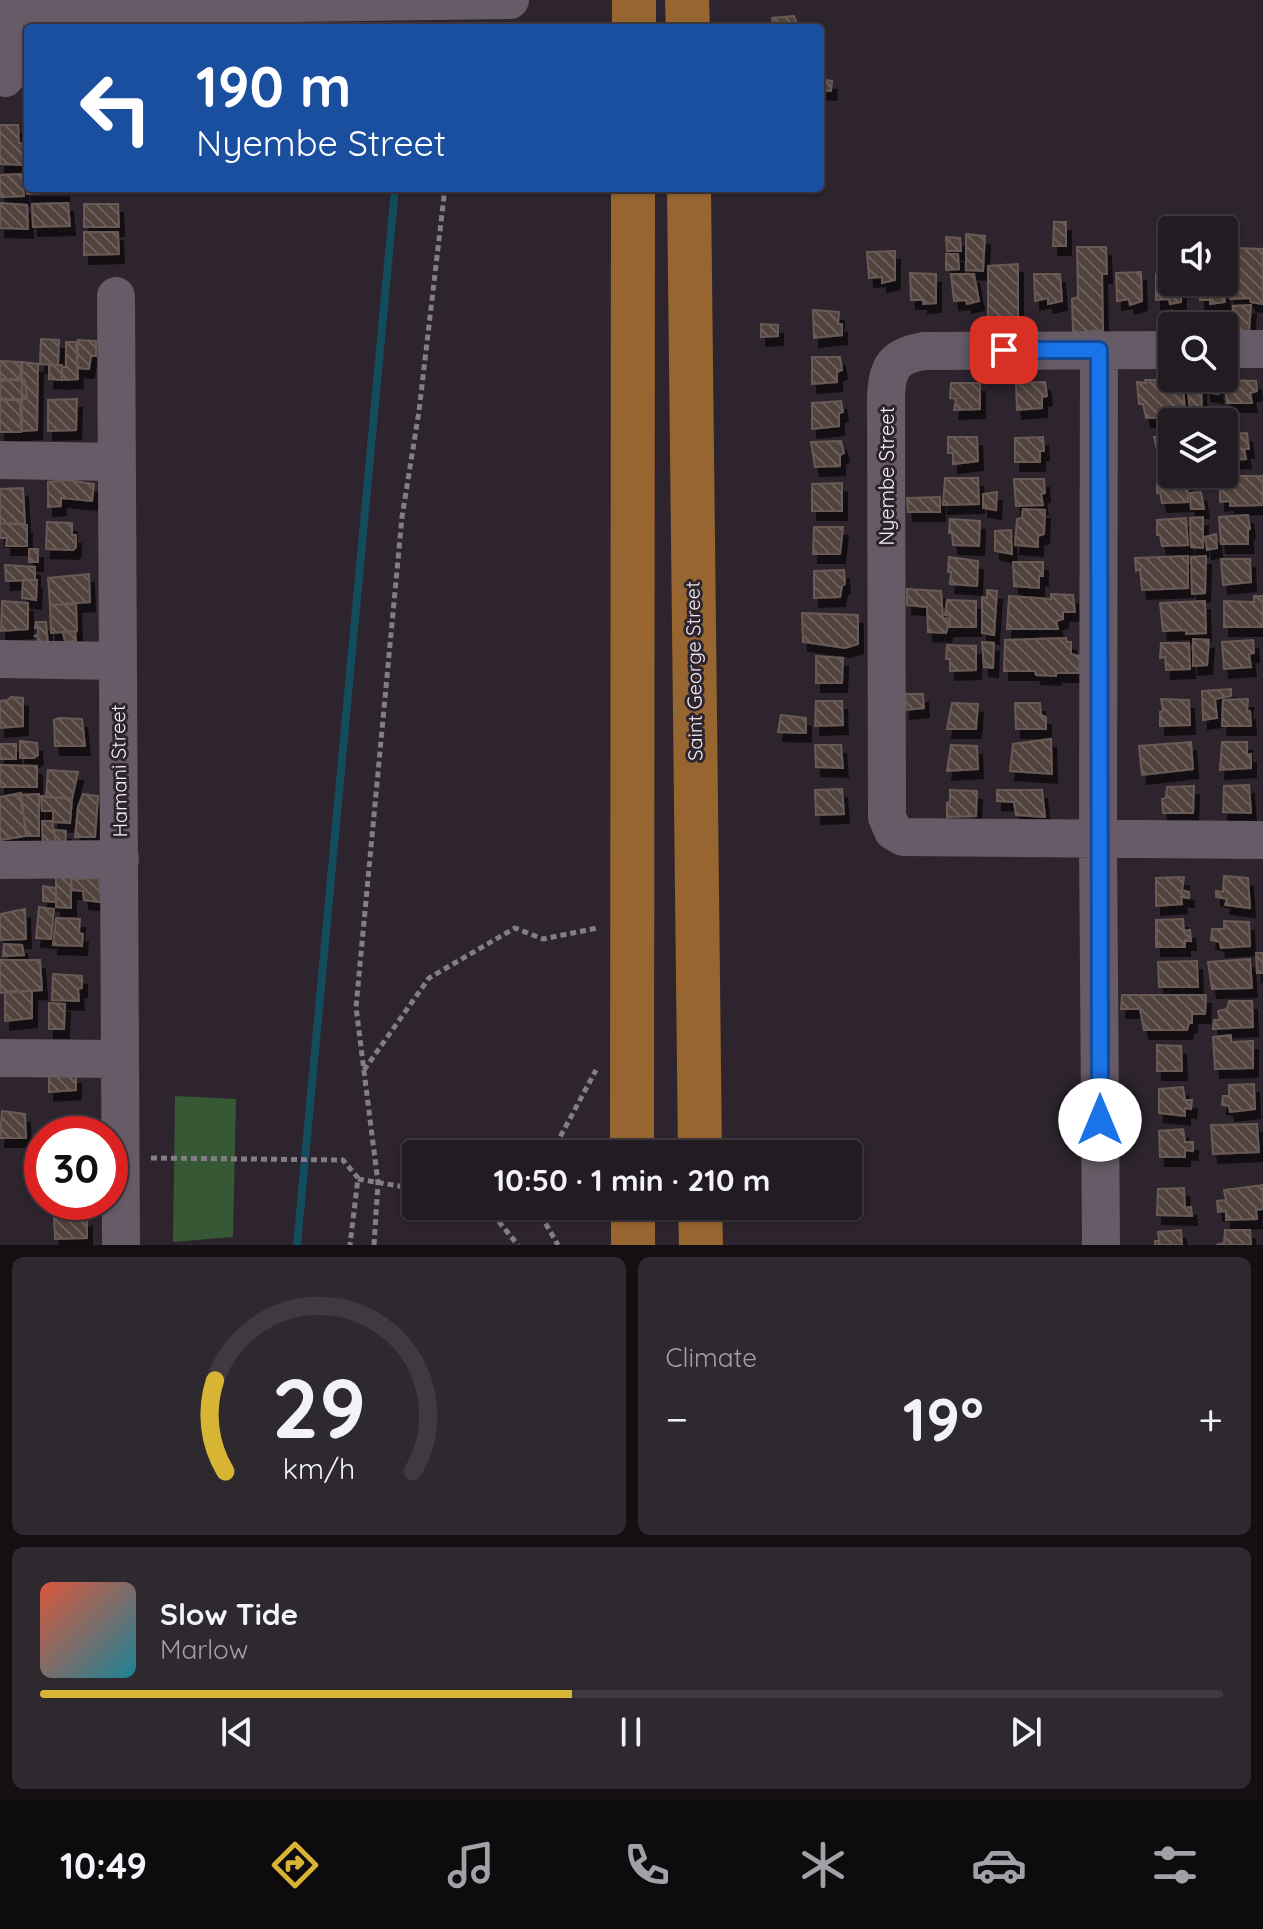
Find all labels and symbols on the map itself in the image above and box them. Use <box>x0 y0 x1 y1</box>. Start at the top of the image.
pin <box>970 316 1038 384</box>
street label: Nyembe Street <box>874 406 899 545</box>
street label: Saint George Street <box>679 581 708 761</box>
street label: Hamani Street <box>105 704 132 838</box>
position arrow <box>1058 1078 1142 1162</box>
speed limit sign: 30 <box>24 1116 128 1220</box>

